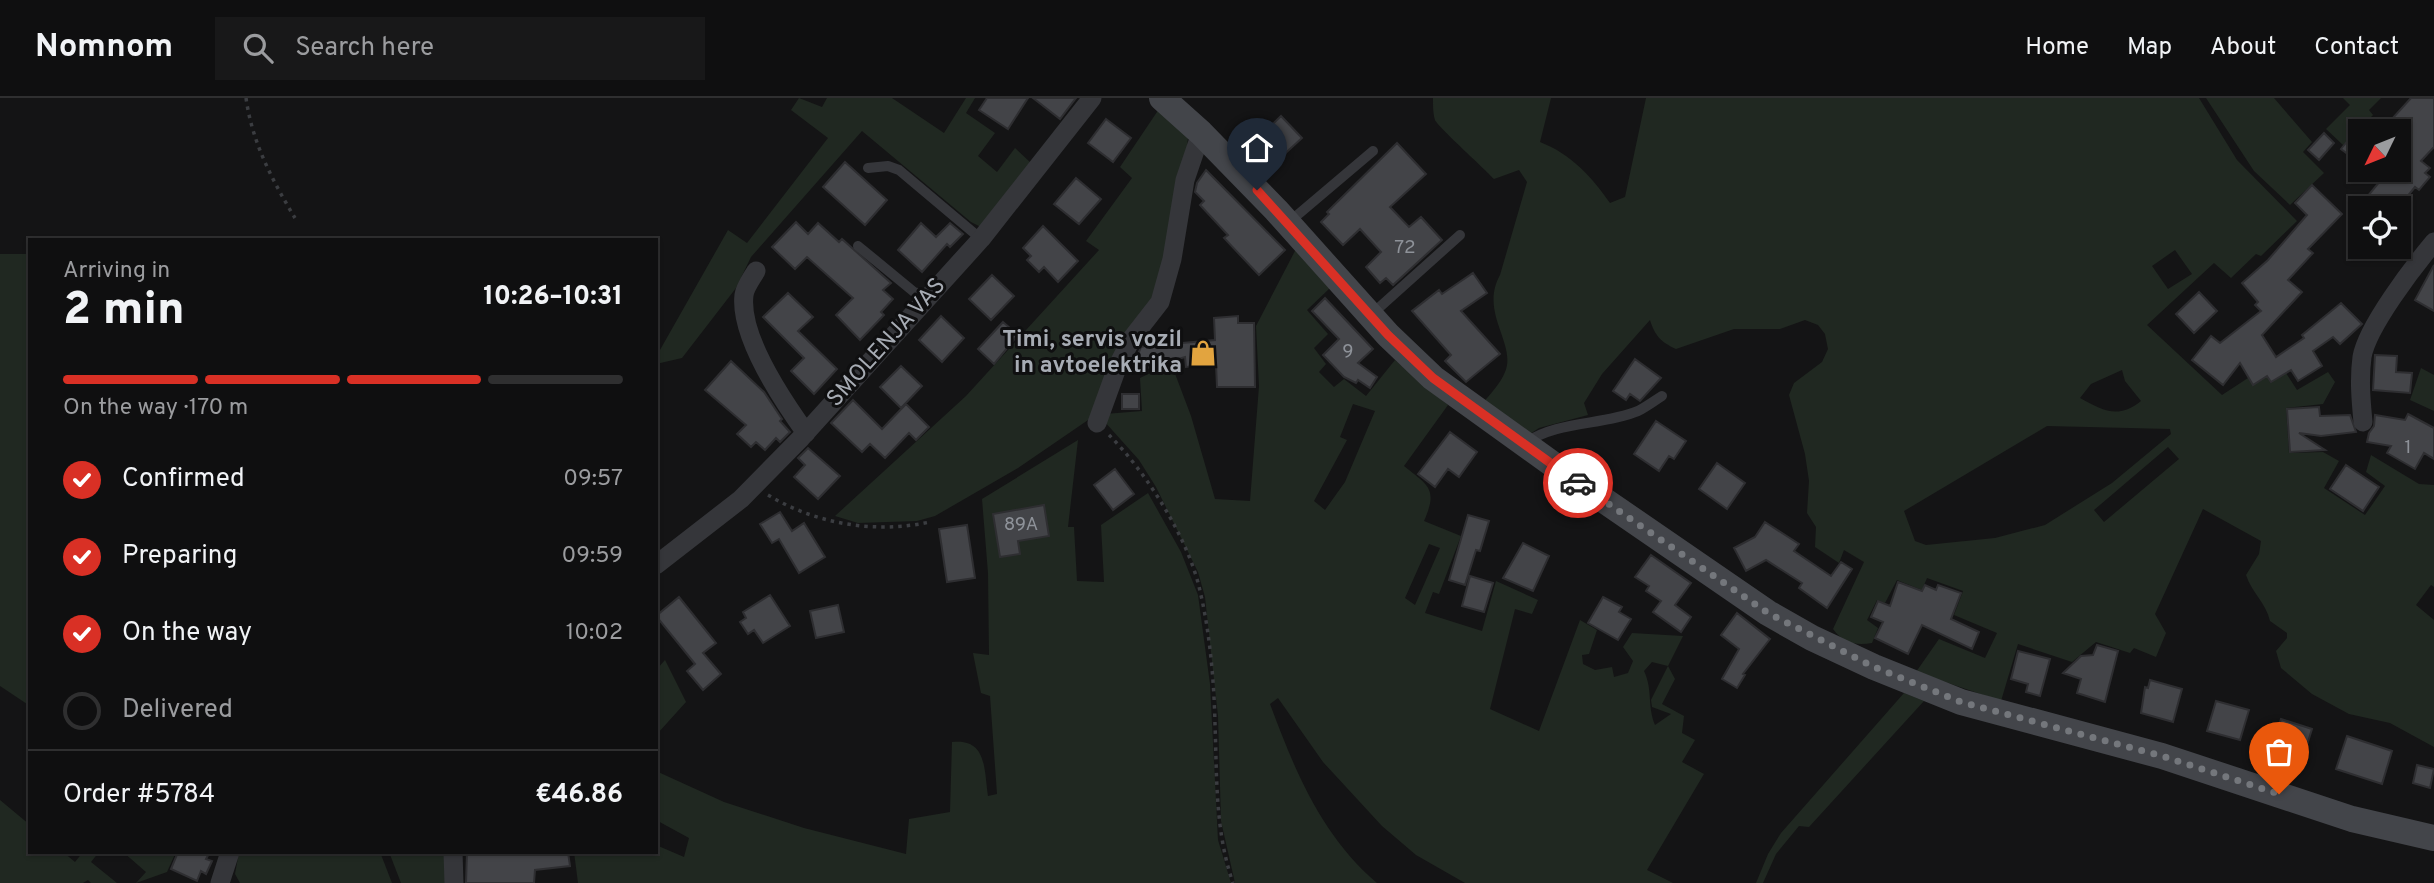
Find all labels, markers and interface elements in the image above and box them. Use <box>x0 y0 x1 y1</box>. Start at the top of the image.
search box <box>215 17 705 80</box>
text: Nomnom <box>35 27 173 69</box>
icon: search <box>239 29 277 67</box>
text: Search here <box>295 32 434 65</box>
text: Home <box>2025 33 2089 63</box>
text: Map <box>2127 33 2172 63</box>
text: About <box>2210 33 2276 63</box>
text: Contact <box>2314 33 2399 63</box>
pin <box>1227 118 1287 190</box>
north arrow <box>2348 119 2412 182</box>
map controls <box>2348 119 2411 259</box>
icon: home <box>1238 129 1276 167</box>
button: locate <box>2348 196 2411 259</box>
house number: 72 <box>1394 236 1416 260</box>
text: Arriving in <box>63 257 170 286</box>
street label: SMOLENJA VAS <box>821 272 953 414</box>
text: 10:26–10:31 <box>483 281 623 314</box>
text: 2 min <box>63 282 185 341</box>
place label: Timi, servis vozil in avtoelektrika <box>1002 326 1182 381</box>
shop icon: Timi, servis vozil in avtoelektrika <box>1188 338 1218 368</box>
house number: 9 <box>1342 340 1354 364</box>
text: On the way · 170 m <box>63 394 248 423</box>
house number: 1 <box>2404 436 2412 460</box>
courier <box>1543 448 1613 518</box>
icon: check <box>63 461 101 499</box>
text: Confirmed <box>122 463 245 496</box>
icon: car <box>1559 464 1597 502</box>
text: 09:57 <box>563 465 623 494</box>
house number: 89A <box>1004 513 1038 537</box>
icon: check <box>63 538 101 576</box>
text: Preparing <box>122 540 237 573</box>
text: 09:59 <box>562 542 623 571</box>
icon: check <box>63 615 101 653</box>
text: On the way <box>122 617 252 650</box>
text: 10:02 <box>566 619 623 648</box>
text: Delivered <box>122 694 233 727</box>
pin <box>2249 722 2309 794</box>
icon: bag <box>2260 733 2298 771</box>
text: Order #5784 <box>63 779 215 812</box>
text: €46.86 <box>535 779 623 812</box>

